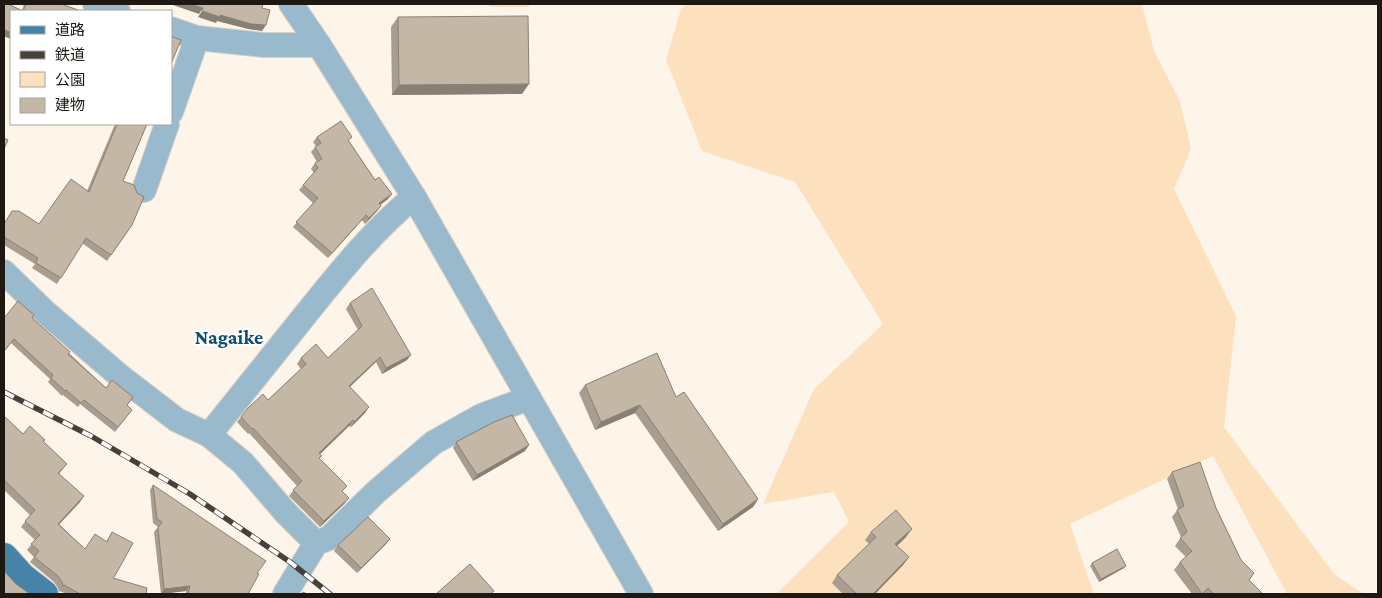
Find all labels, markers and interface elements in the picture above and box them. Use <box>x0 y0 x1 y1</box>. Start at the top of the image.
legend <box>10 10 172 125</box>
text: 道路 <box>55 22 85 38</box>
text: 鉄道 <box>55 47 85 63</box>
text: 公園 <box>55 72 85 88</box>
text: 建物 <box>55 97 85 113</box>
district label: Nagaike <box>195 326 263 348</box>

